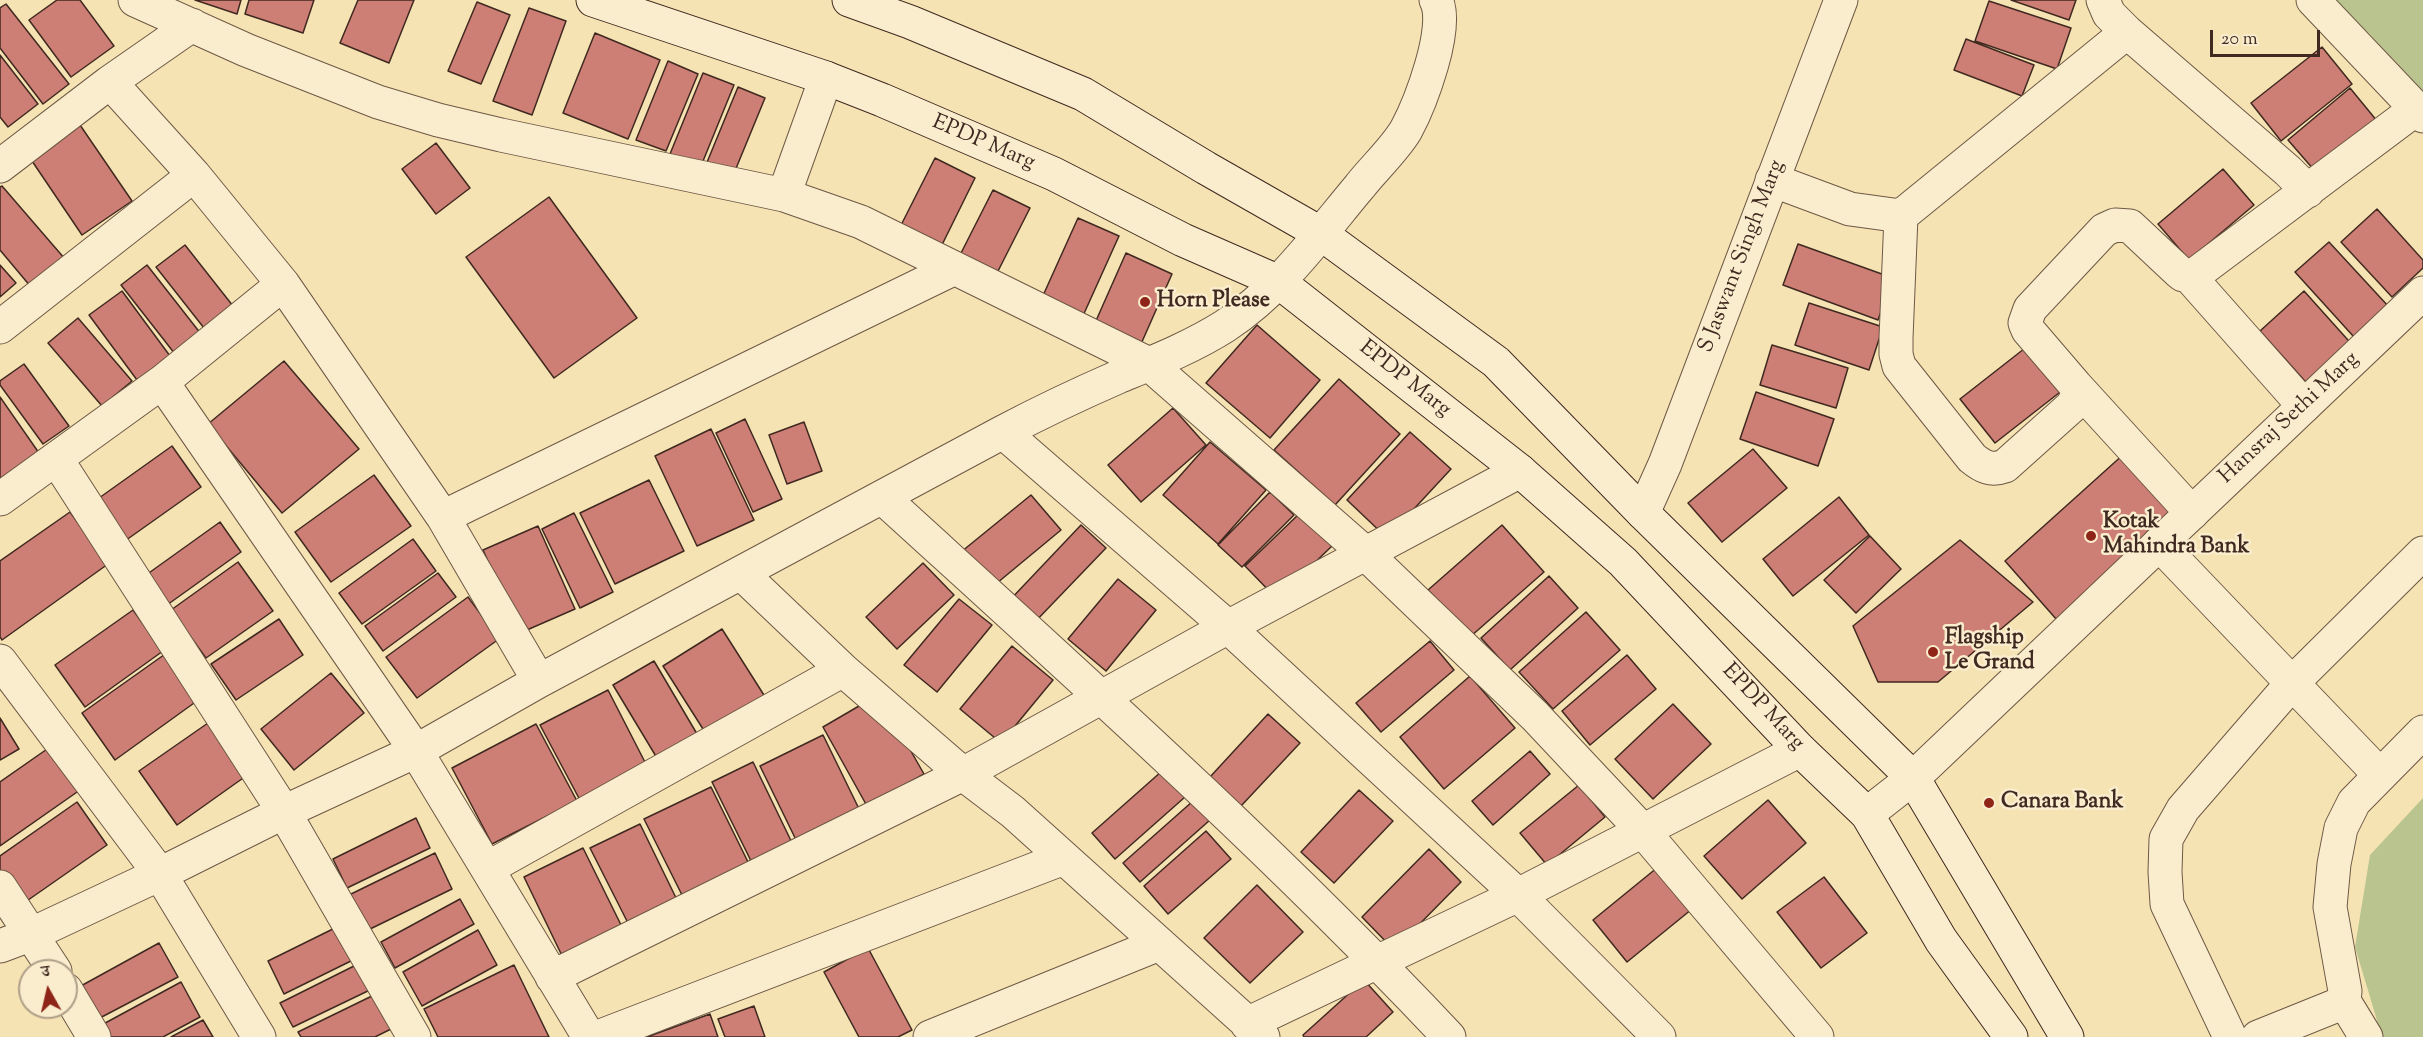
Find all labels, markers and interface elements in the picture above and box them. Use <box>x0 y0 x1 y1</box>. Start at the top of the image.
scale bar <box>2213 18 2322 56</box>
text: 20 m <box>2221 27 2258 53</box>
street label: EPDP Marg <box>928 111 1038 177</box>
street label: S Jaswant Singh Marg <box>1694 157 1792 357</box>
place label: Horn Please <box>1157 289 1270 315</box>
marker: Horn Please <box>1138 295 1152 309</box>
street label: EPDP Marg <box>1353 336 1455 424</box>
street label: Hansraj Sethi Marg <box>2215 347 2365 491</box>
place label: Kotak Mahindra Bank <box>2103 510 2250 562</box>
marker: Kotak Mahindra Bank <box>2084 529 2098 543</box>
place label: Flagship Le Grand <box>1945 626 2035 678</box>
marker: Flagship Le Grand <box>1926 645 1940 659</box>
street label: EPDP Marg <box>1715 659 1809 757</box>
place label: Canara Bank <box>2001 790 2123 816</box>
marker: Canara Bank <box>1982 796 1996 810</box>
north arrow <box>18 959 78 1019</box>
text: उ <box>40 961 51 985</box>

